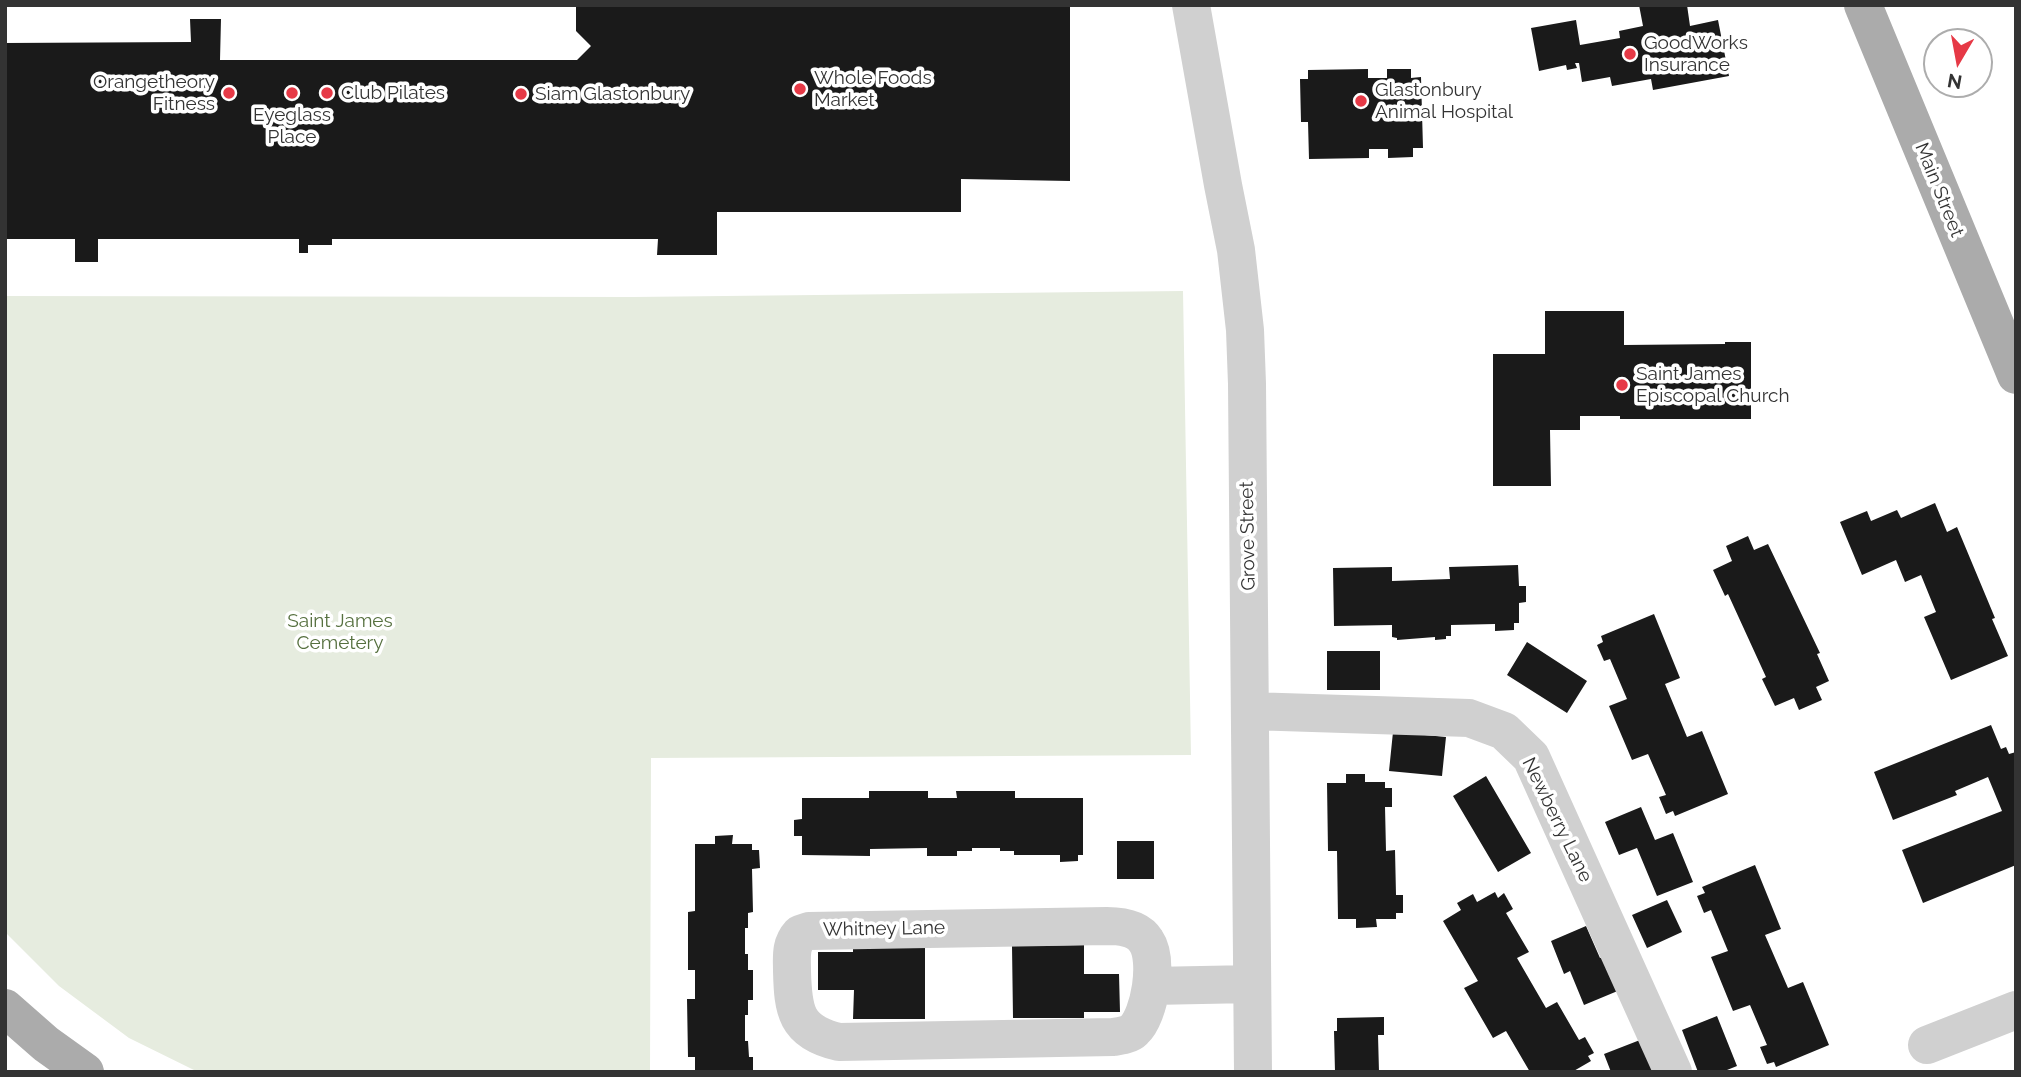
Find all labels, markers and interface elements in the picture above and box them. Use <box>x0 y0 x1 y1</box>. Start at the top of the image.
north arrow <box>1923 28 1993 98</box>
place label: GoodWorks Insurance <box>1644 32 1748 76</box>
marker: GoodWorks Insurance <box>1622 46 1638 62</box>
place label: Whole Foods Market <box>814 67 932 111</box>
text: N <box>1946 70 1964 94</box>
place label: Orangetheory Fitness <box>93 71 215 115</box>
place label: Glastonbury Animal Hospital <box>1375 79 1513 123</box>
marker: Whole Foods Market <box>792 81 808 97</box>
place label: Club Pilates <box>341 82 445 104</box>
place label: Siam Glastonbury <box>535 83 690 105</box>
marker: Orangetheory Fitness <box>221 85 237 101</box>
marker: Eyeglass Place <box>284 85 300 101</box>
marker: Club Pilates <box>319 85 335 101</box>
marker: Siam Glastonbury <box>513 86 529 102</box>
marker: Glastonbury Animal Hospital <box>1353 93 1369 109</box>
place label: Eyeglass Place <box>253 104 331 148</box>
street label: Main Street <box>1910 140 1968 240</box>
place label: Saint James Episcopal Church <box>1636 363 1790 407</box>
marker: Saint James Episcopal Church <box>1614 377 1630 393</box>
street label: Grove Street <box>1236 481 1260 591</box>
park label: Saint James Cemetery <box>287 610 393 654</box>
street label: Newberry Lane <box>1517 754 1597 886</box>
street label: Whitney Lane <box>823 917 945 941</box>

